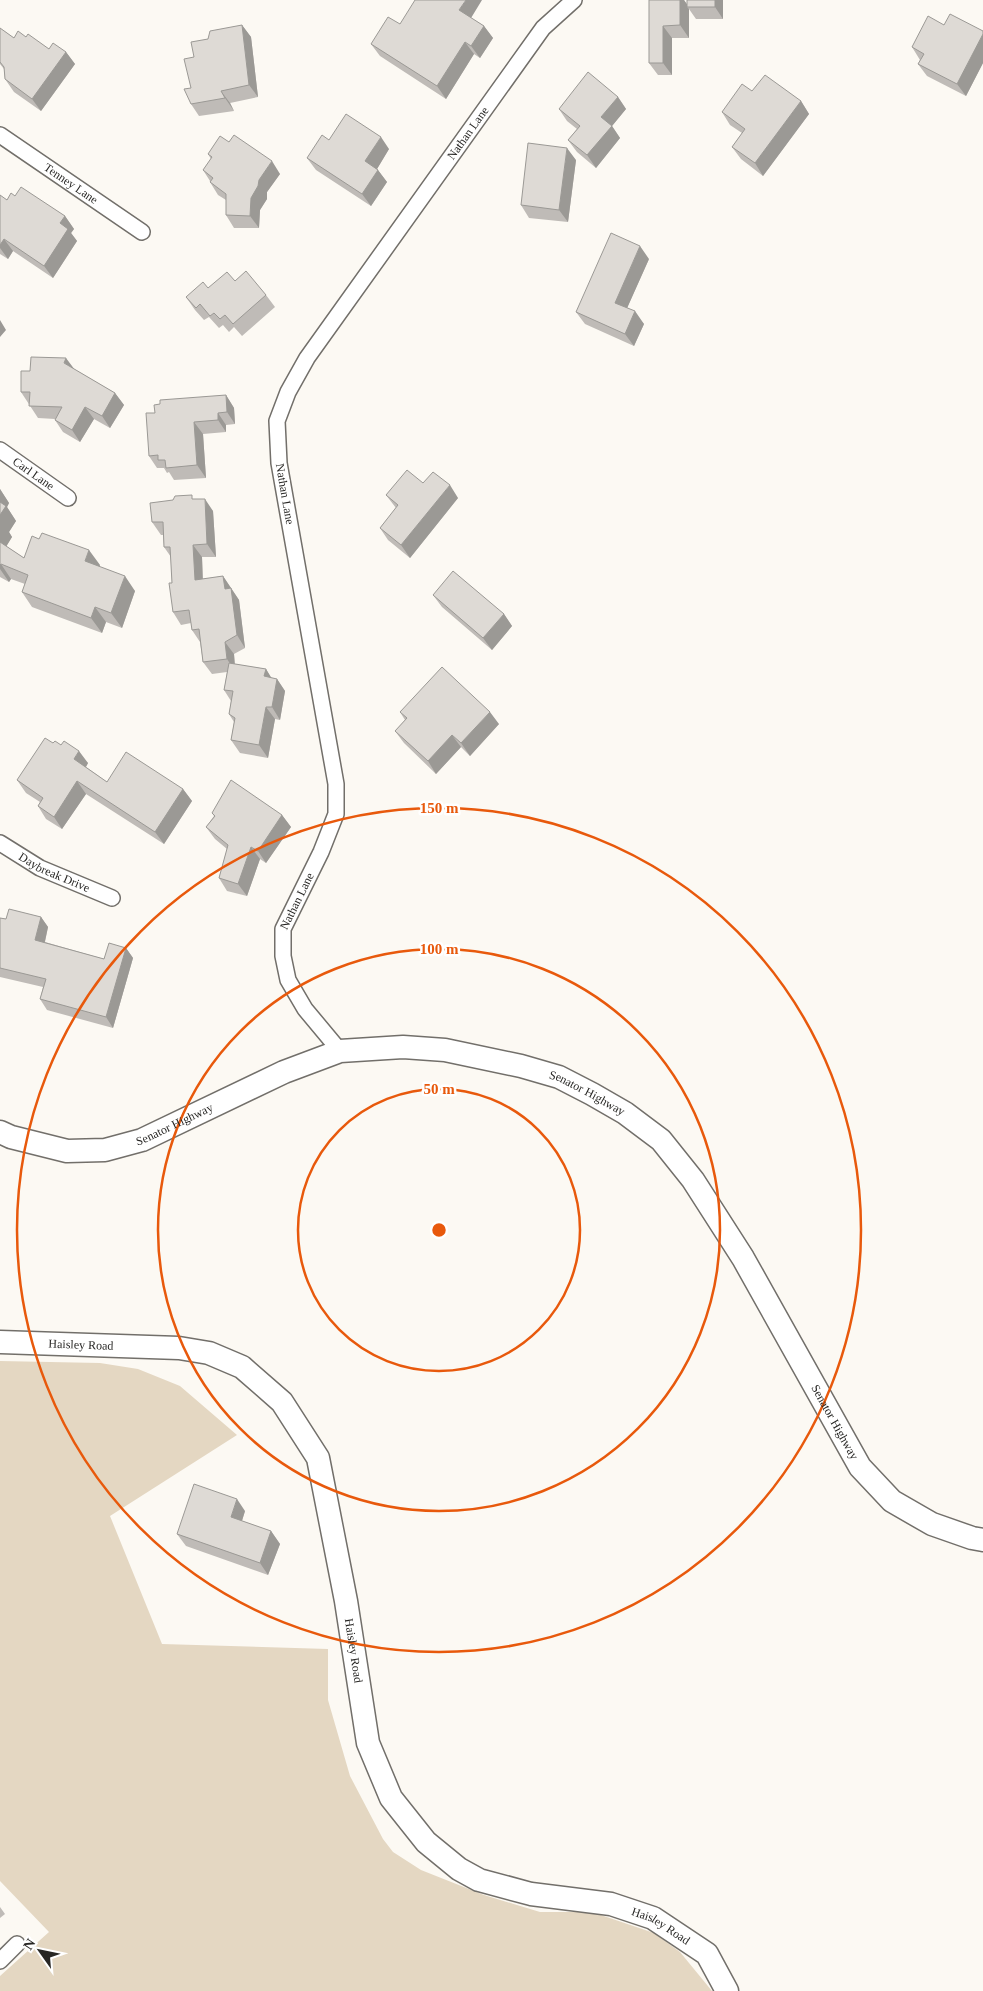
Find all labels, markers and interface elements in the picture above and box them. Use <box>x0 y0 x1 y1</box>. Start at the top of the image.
street label: Nathan Lane <box>444 104 491 162</box>
street label: Tenney Lane <box>41 160 101 207</box>
street label: Carl Lane <box>10 454 57 493</box>
street label: Nathan Lane <box>273 462 297 526</box>
text: 150 m <box>420 800 459 816</box>
street label: Daybreak Drive <box>16 850 92 895</box>
street label: Nathan Lane <box>277 870 317 932</box>
text: 100 m <box>420 941 459 957</box>
street label: Senator Highway <box>548 1068 627 1118</box>
text: 50 m <box>423 1081 455 1097</box>
street label: Senator Highway <box>134 1100 215 1148</box>
centre of rings <box>430 1221 448 1239</box>
street label: Haisley Road <box>48 1337 114 1353</box>
street label: Senator Highway <box>808 1382 861 1462</box>
street label: Haisley Road <box>342 1617 366 1684</box>
street label: Haisley Road <box>630 1904 693 1948</box>
north arrow <box>15 1926 65 1976</box>
text: N <box>20 1936 39 1953</box>

